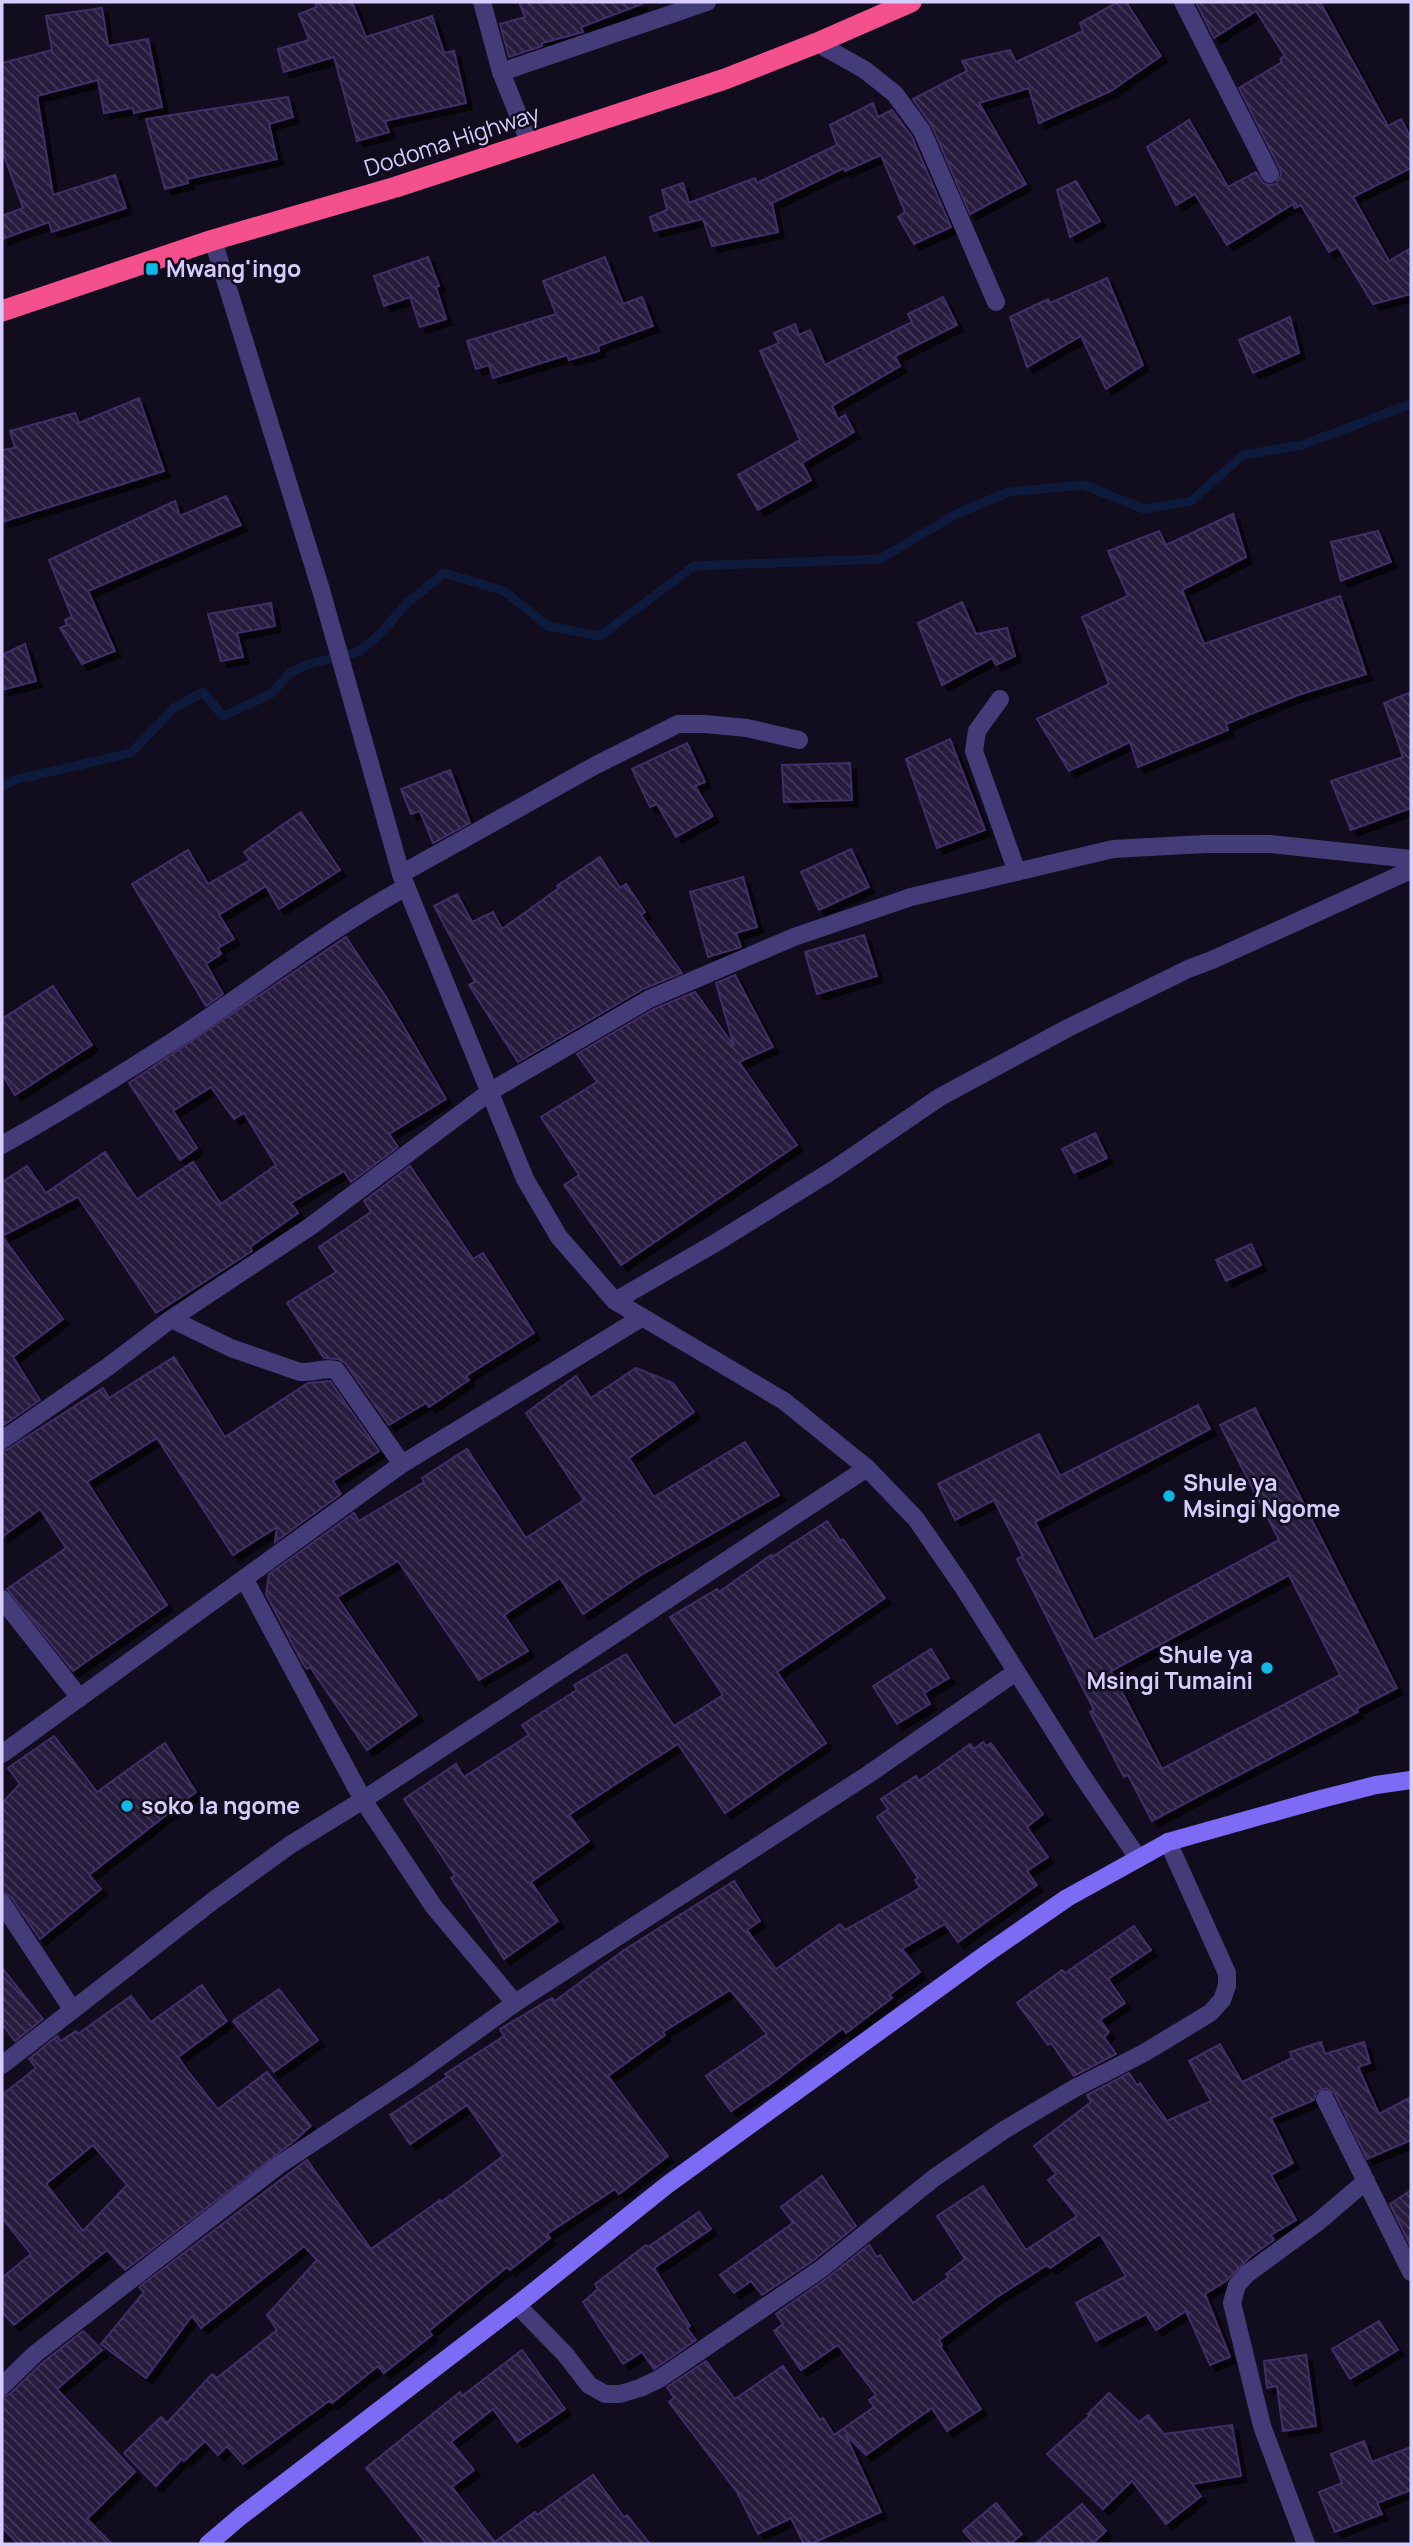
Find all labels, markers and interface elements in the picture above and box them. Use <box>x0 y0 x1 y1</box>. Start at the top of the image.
street label: Dodoma Highway <box>360 97 544 183</box>
place label: Mwang'ingo <box>166 252 301 284</box>
marker: Mwang'ingo <box>144 261 160 277</box>
place label: Shule ya Msingi Ngome <box>1183 1466 1341 1524</box>
marker: Shule ya Msingi Ngome <box>1161 1488 1177 1504</box>
place label: Shule ya Msingi Tumaini <box>1086 1638 1253 1696</box>
marker: Shule ya Msingi Tumaini <box>1259 1660 1275 1676</box>
place label: soko la ngome <box>141 1789 300 1821</box>
marker: soko la ngome <box>119 1798 135 1814</box>

